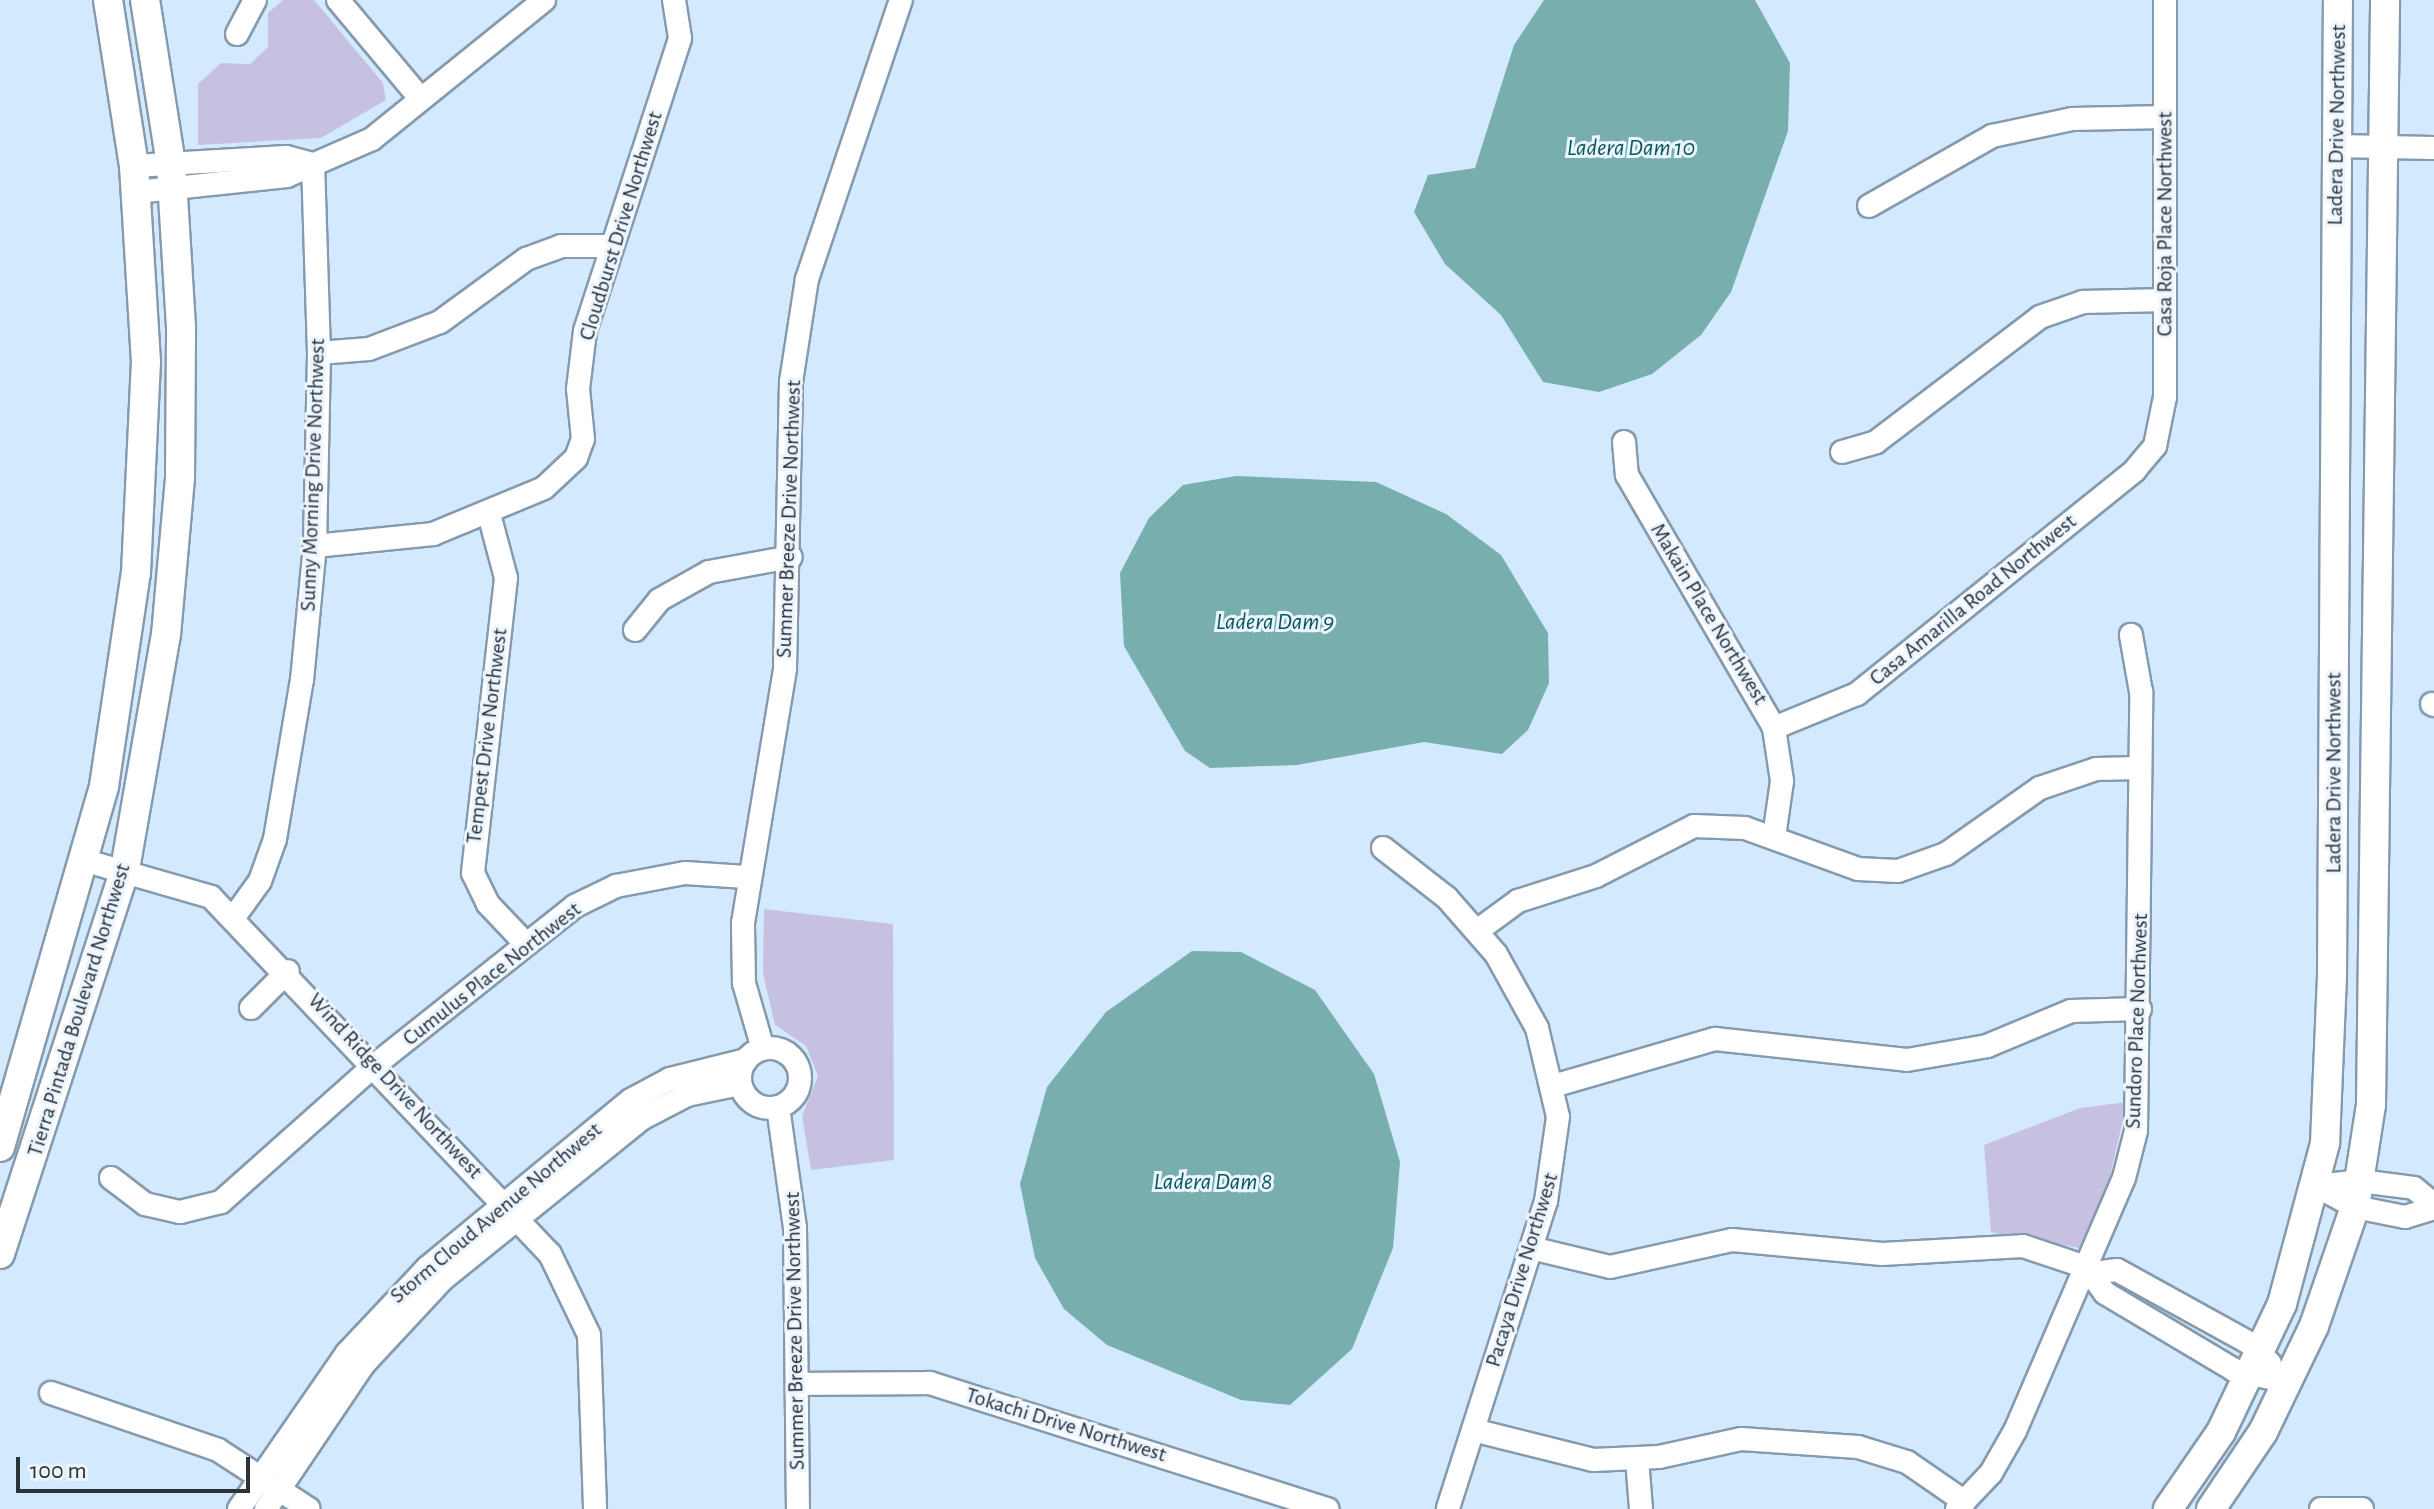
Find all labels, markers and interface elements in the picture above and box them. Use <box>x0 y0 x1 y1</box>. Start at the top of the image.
street label: Ladera Drive Northwest <box>2322 24 2352 226</box>
street label: Cloudburst Drive Northwest <box>574 108 668 344</box>
street label: Casa Roja Place Northwest <box>2152 112 2178 336</box>
water label: Ladera Dam 10 <box>1567 135 1695 163</box>
street label: Sunny Morning Drive Northwest <box>295 338 331 612</box>
street label: Summer Breeze Drive Northwest <box>771 379 807 659</box>
street label: Casa Amarilla Road Northwest <box>1864 508 2082 692</box>
street label: Makain Place Northwest <box>1644 519 1774 709</box>
water label: Ladera Dam 9 <box>1216 609 1334 637</box>
street label: Tempest Drive Northwest <box>461 627 513 845</box>
street label: Ladera Drive Northwest <box>2321 672 2347 874</box>
street label: Tierra Pintada Boulevard Northwest <box>22 860 136 1160</box>
street label: Cumulus Place Northwest <box>398 896 586 1052</box>
street label: Sundoro Place Northwest <box>2120 913 2154 1129</box>
street label: Wind Ridge Drive Northwest <box>302 988 488 1184</box>
street label: Storm Cloud Avenue Northwest <box>385 1117 607 1309</box>
water label: Ladera Dam 8 <box>1154 1169 1272 1197</box>
street label: Pacaya Drive Northwest <box>1480 1170 1564 1370</box>
street label: Summer Breeze Drive Northwest <box>779 1192 811 1470</box>
street label: Tokachi Drive Northwest <box>963 1382 1169 1468</box>
scale bar <box>20 1441 254 1491</box>
text: 100 m <box>30 1459 87 1483</box>

